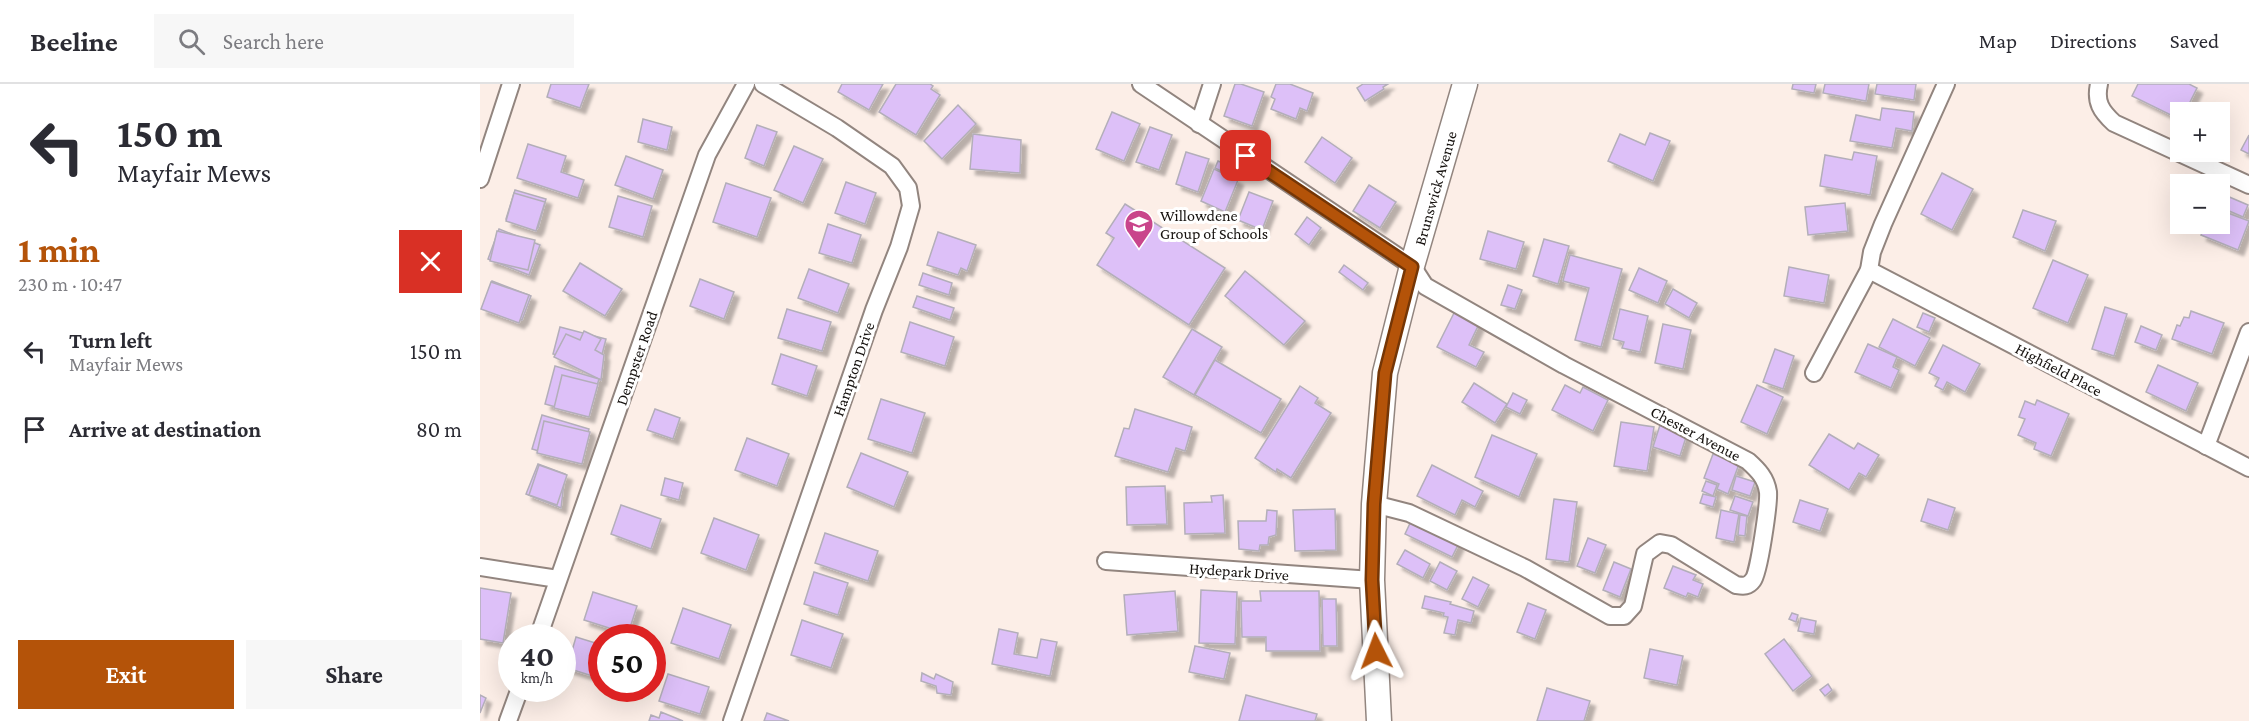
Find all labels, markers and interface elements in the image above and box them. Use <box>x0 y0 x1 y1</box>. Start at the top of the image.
search box <box>154 14 574 68</box>
icon: search <box>175 25 208 58</box>
text: Beeline <box>30 26 118 57</box>
text: Search here <box>223 29 324 54</box>
text: Map <box>1979 29 2017 53</box>
text: Directions <box>2050 29 2137 53</box>
text: Saved <box>2170 29 2219 53</box>
map controls <box>2170 102 2230 234</box>
button: + <box>2170 102 2230 162</box>
icon: left <box>18 108 96 186</box>
text: 150 m <box>117 109 222 156</box>
street label: Brunswick Avenue <box>1411 129 1460 247</box>
pin <box>1220 130 1271 181</box>
icon: arrive <box>1229 139 1262 172</box>
text: Mayfair Mews <box>117 158 271 188</box>
button: − <box>2170 174 2230 234</box>
place label: Willowdene Group of Schools <box>1160 207 1268 243</box>
school or university icon: Willowdene Group of Schools <box>1123 208 1155 250</box>
text: 1 min <box>18 230 100 270</box>
button: close <box>399 230 462 293</box>
text: 230 m · 10:47 <box>18 273 122 295</box>
street label: Dempster Road <box>612 308 662 408</box>
street label: Hampton Drive <box>829 320 879 419</box>
text: Turn left <box>69 328 152 353</box>
icon: left <box>18 335 51 368</box>
text: 150 m <box>410 339 462 364</box>
street label: Highfield Place <box>2012 340 2105 400</box>
text: Mayfair Mews <box>69 353 183 375</box>
street label: Chester Avenue <box>1648 403 1744 464</box>
icon: arrive <box>18 413 51 446</box>
text: Arrive at destination <box>69 417 261 442</box>
text: 80 m <box>416 417 462 442</box>
street label: Hydepark Drive <box>1188 560 1289 584</box>
position arrow <box>1344 619 1408 683</box>
speed limit sign: 50 <box>588 624 666 702</box>
text: 40 <box>520 639 554 672</box>
button: Exit <box>18 640 234 709</box>
button: Share <box>246 640 462 709</box>
text: km/h <box>521 670 553 686</box>

